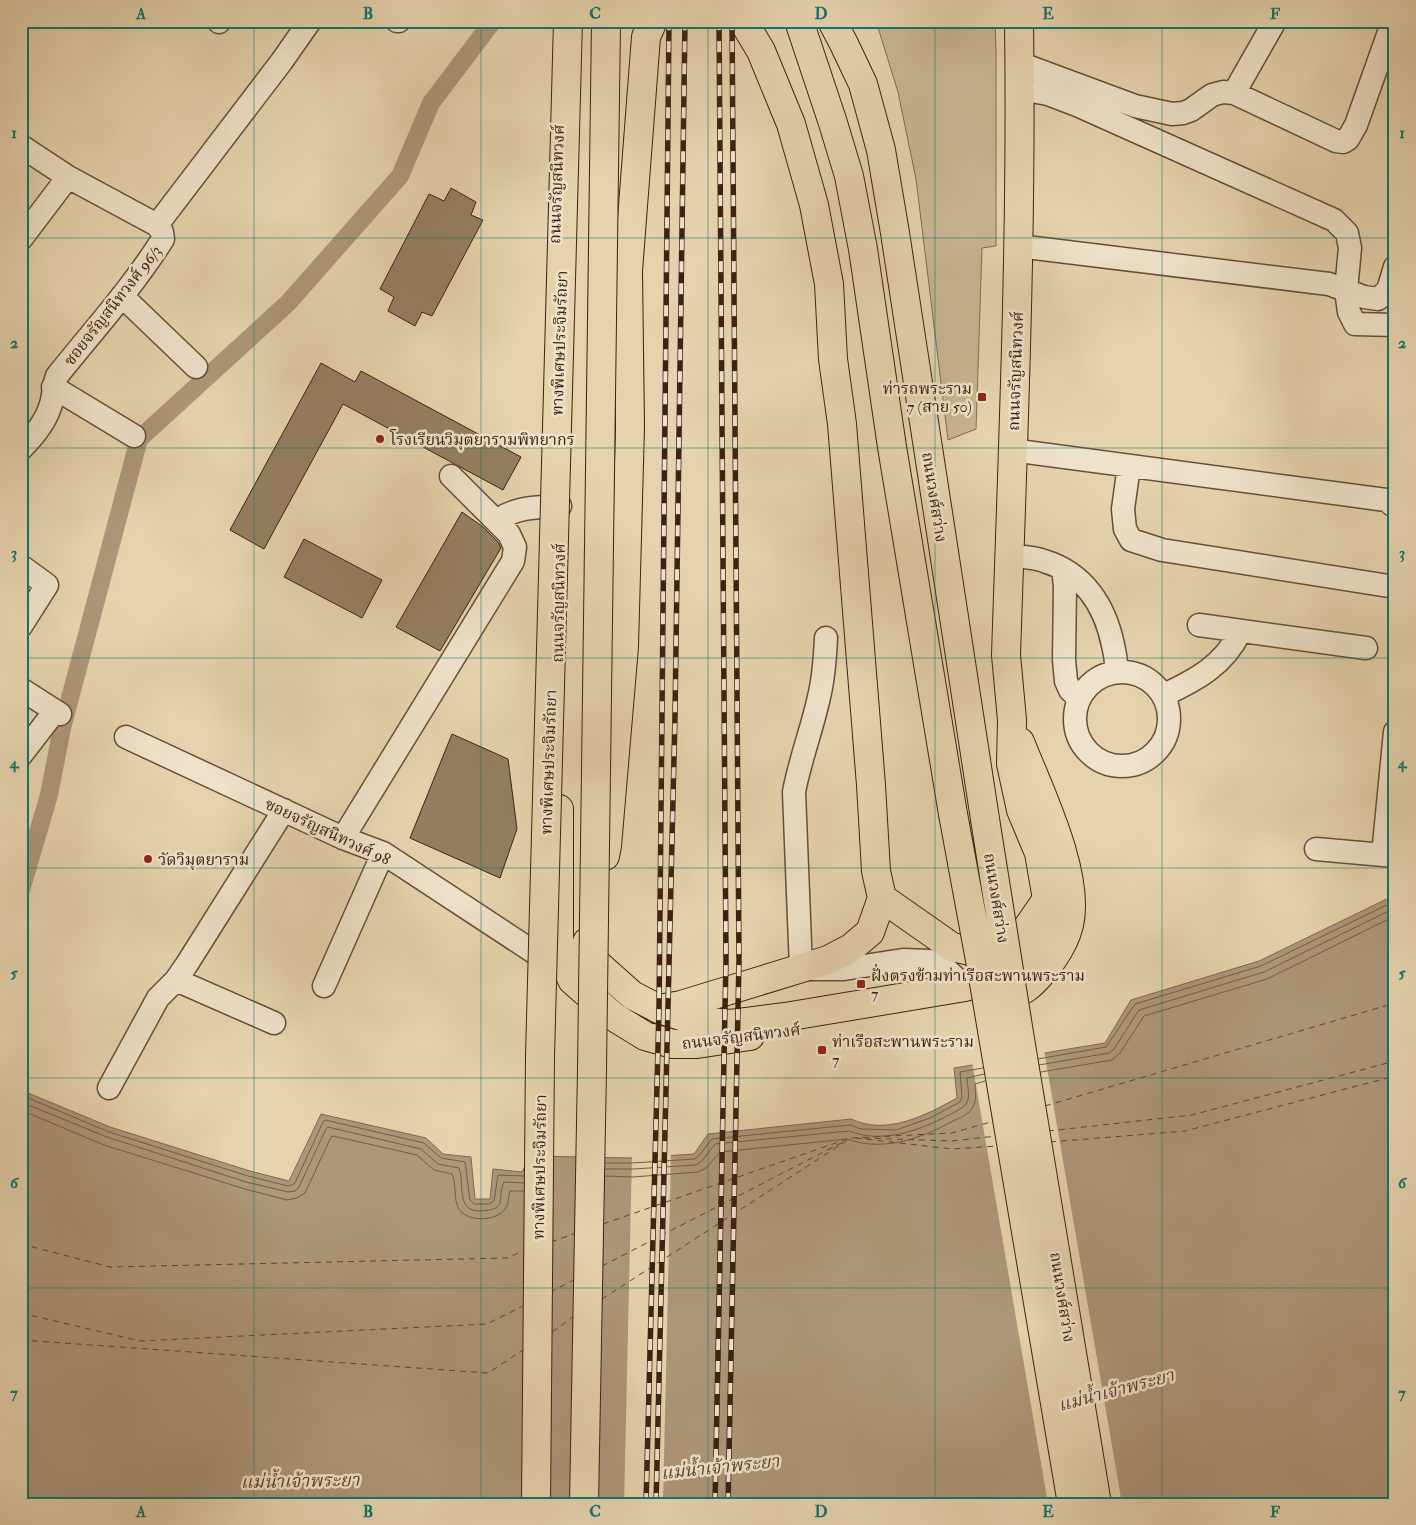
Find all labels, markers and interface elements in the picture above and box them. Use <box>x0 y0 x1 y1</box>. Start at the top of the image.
text: A <box>135 4 147 24</box>
text: B <box>363 4 373 24</box>
text: C <box>589 4 601 24</box>
text: D <box>814 4 828 24</box>
text: E <box>1042 4 1054 24</box>
text: F <box>1270 4 1280 24</box>
text: 1 <box>11 123 17 143</box>
text: 1 <box>1399 123 1405 143</box>
street label: ถนนจรัญสนิทวงศ์ <box>545 124 569 244</box>
street label: ซอยจรัญสนิทวงศ์ 96/3 <box>60 242 166 370</box>
street label: ทางพิเศษประจิมรัถยา <box>547 270 573 416</box>
street label: ถนนจรัญสนิทวงศ์ <box>1004 311 1028 431</box>
text: 2 <box>10 333 18 353</box>
text: 2 <box>1398 333 1406 353</box>
place label: ท่ารถพระราม 7 (สาย 50) <box>883 379 972 417</box>
marker: ท่ารถพระราม 7 (สาย 50) <box>976 391 988 403</box>
place label: โรงเรียนวิมุตยารามพิทยากร <box>389 429 575 451</box>
marker: โรงเรียนวิมุตยารามพิทยากร <box>374 433 386 445</box>
street label: ถนนวงศ์สว่าง <box>917 451 951 544</box>
text: 3 <box>11 543 17 563</box>
street label: ถนนจรัญสนิทวงศ์ <box>548 543 570 663</box>
text: 3 <box>1399 543 1405 563</box>
street label: ทางพิเศษประจิมรัถยา <box>536 689 562 835</box>
text: 4 <box>9 753 20 773</box>
text: 4 <box>1397 753 1408 773</box>
street label: ซอยจรัญสนิทวงศ์ 98 <box>262 794 394 870</box>
place label: วัดวิมุตยาราม <box>158 850 249 871</box>
street label: ถนนวงศ์สว่าง <box>979 852 1013 945</box>
marker: วัดวิมุตยาราม <box>142 853 154 865</box>
text: 5 <box>10 963 18 983</box>
text: 5 <box>1398 963 1406 983</box>
place label: ฝั่งตรงข้ามท่าเรือสะพานพระราม 7 <box>871 964 1085 1004</box>
marker: ฝั่งตรงข้ามท่าเรือสะพานพระราม 7 <box>855 978 867 990</box>
street label: ถนนจรัญสนิทวงศ์ <box>681 1020 802 1054</box>
place label: ท่าเรือสะพานพระราม 7 <box>832 1032 974 1070</box>
marker: ท่าเรือสะพานพระราม 7 <box>816 1044 828 1056</box>
street label: ทางพิเศษประจิมรัถยา <box>529 1094 551 1240</box>
text: 6 <box>10 1173 20 1193</box>
text: 6 <box>1398 1173 1408 1193</box>
street label: ถนนวงศ์สว่าง <box>1045 1251 1079 1344</box>
water label: แม่น้ำเจ้าพระยา <box>1055 1361 1178 1417</box>
text: 7 <box>10 1383 18 1403</box>
text: 7 <box>1398 1383 1406 1403</box>
water label: แม่น้ำเจ้าพระยา <box>659 1447 782 1485</box>
water label: แม่น้ำเจ้าพระยา <box>240 1466 361 1494</box>
text: A <box>135 1502 147 1522</box>
text: B <box>363 1502 373 1522</box>
text: C <box>589 1502 601 1522</box>
text: D <box>814 1502 828 1522</box>
text: E <box>1042 1502 1054 1522</box>
text: F <box>1270 1502 1280 1522</box>

